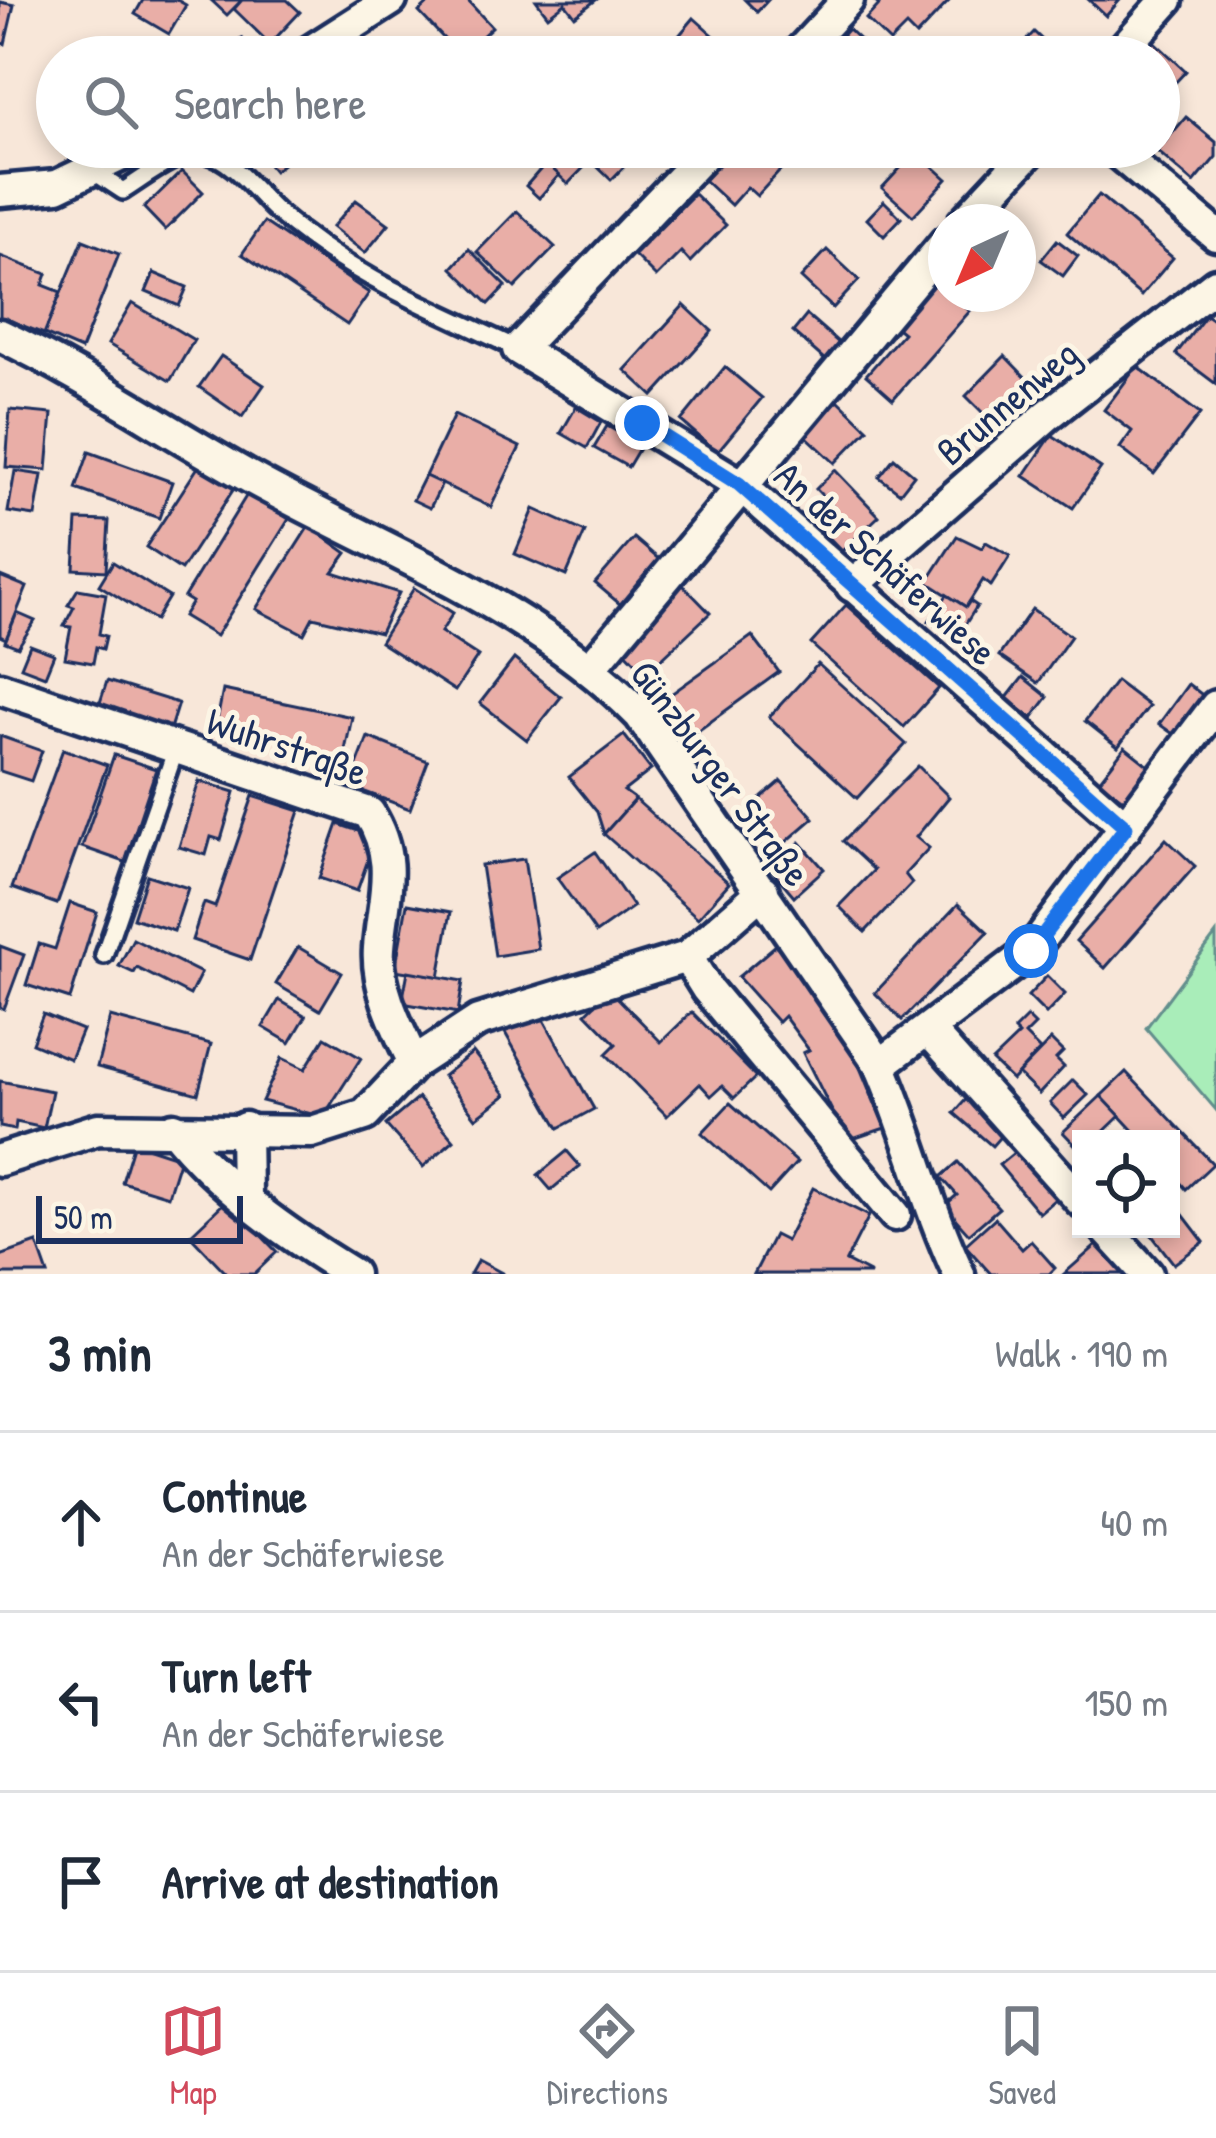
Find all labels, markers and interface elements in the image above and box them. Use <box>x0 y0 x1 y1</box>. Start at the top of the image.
search box <box>36 36 1180 168</box>
icon: search <box>78 69 144 135</box>
text: Search here <box>174 72 366 133</box>
north arrow <box>928 204 1036 312</box>
street label: Brunnenweg <box>925 327 1089 476</box>
route end <box>615 396 669 450</box>
street label: An der Schäferwiese <box>764 448 1009 677</box>
street label: Günzburger Straße <box>619 649 824 896</box>
street label: Wuhrstraße <box>200 693 374 798</box>
route start <box>1004 924 1058 978</box>
map controls <box>1072 1130 1180 1238</box>
button: locate <box>1072 1130 1180 1238</box>
scale bar <box>36 1190 243 1243</box>
text: 50 m <box>54 1195 113 1239</box>
text: 3 min <box>48 1318 152 1387</box>
text: Walk · 190 m <box>995 1326 1168 1379</box>
text: Continue <box>162 1465 307 1526</box>
icon: ahead <box>48 1489 114 1555</box>
text: 40 m <box>1100 1495 1168 1548</box>
text: An der Schäferwiese <box>162 1526 444 1579</box>
text: Turn left <box>162 1645 311 1706</box>
icon: left <box>48 1669 114 1735</box>
text: 150 m <box>1084 1675 1168 1728</box>
text: An der Schäferwiese <box>162 1706 444 1759</box>
icon: arrive <box>48 1849 114 1915</box>
text: Arrive at destination <box>162 1851 499 1912</box>
tab: Map <box>160 1998 226 2114</box>
tab: Directions <box>547 1998 668 2114</box>
tab: Saved <box>988 1998 1056 2114</box>

